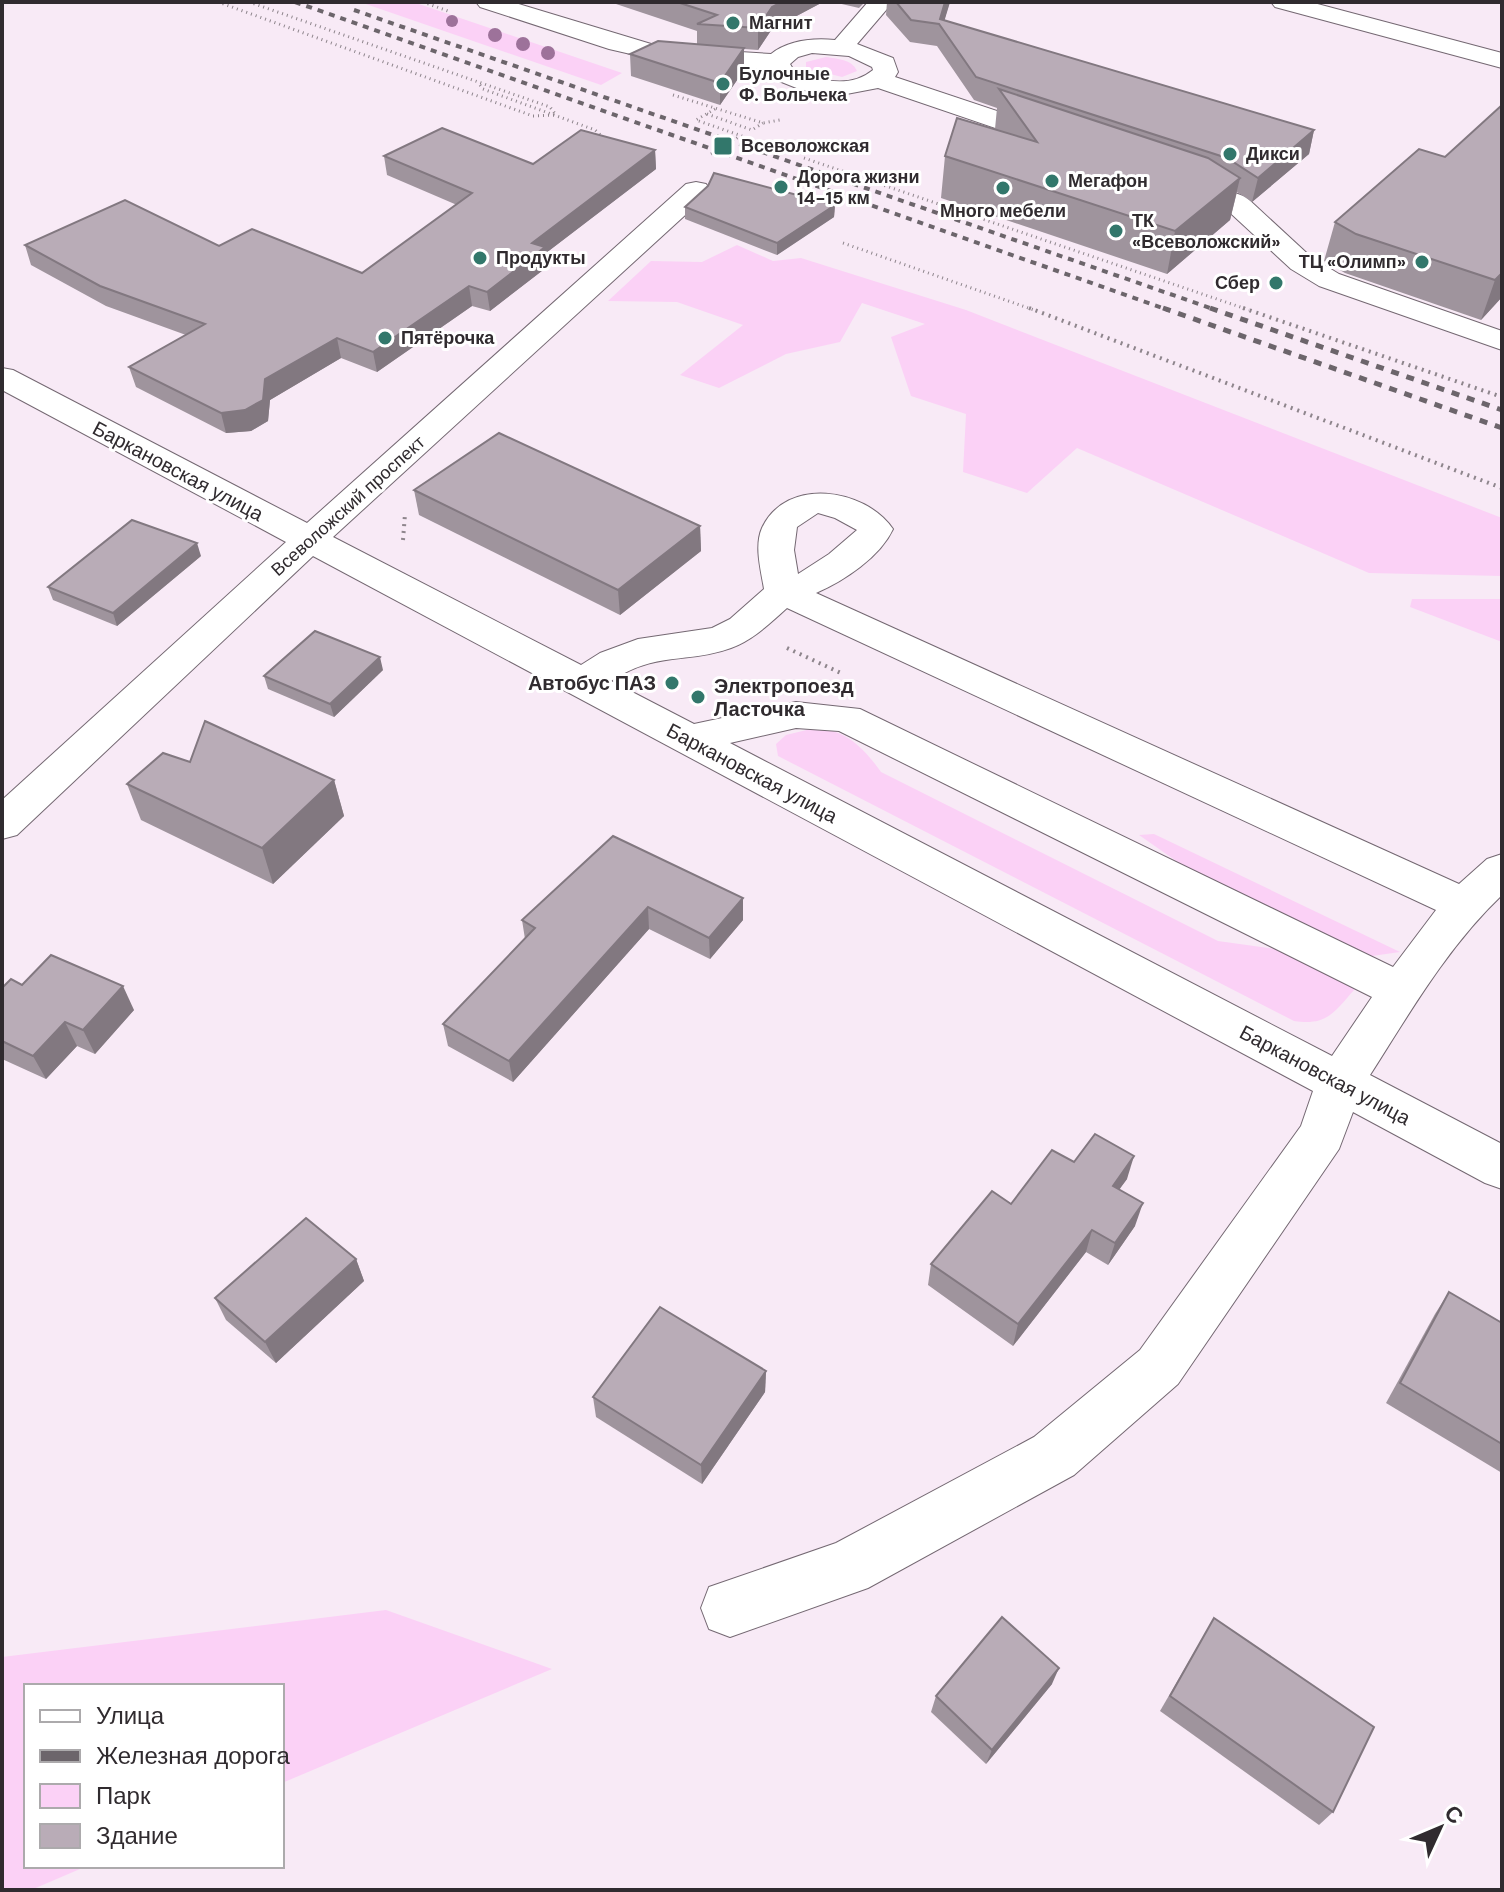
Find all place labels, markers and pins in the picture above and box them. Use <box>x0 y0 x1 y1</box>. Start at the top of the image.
place label: Магнит <box>749 11 813 35</box>
marker: Магнит <box>724 14 742 32</box>
place label: Булочные Ф. Вольчека <box>739 62 848 107</box>
marker: Булочные Ф. Вольчека <box>714 75 732 93</box>
place label: Всеволожская <box>741 134 869 158</box>
marker: Всеволожская <box>712 135 734 157</box>
place label: Дикси <box>1246 142 1300 166</box>
marker: Дикси <box>1221 145 1239 163</box>
place label: Дорога жизни 14-15 км <box>797 165 919 210</box>
place label: Мегафон <box>1068 169 1148 193</box>
marker: Мегафон <box>1043 172 1061 190</box>
marker: Дорога жизни 14-15 км <box>772 178 790 196</box>
marker: Много мебели <box>994 179 1012 197</box>
place label: Много мебели <box>940 199 1066 223</box>
place label: ТК «Всеволожский» <box>1132 209 1281 254</box>
marker: ТК «Всеволожский» <box>1107 222 1125 240</box>
place label: Продукты <box>496 246 586 270</box>
marker: Продукты <box>471 249 489 267</box>
place label: ТЦ «Олимп» <box>1299 250 1406 274</box>
marker: ТЦ «Олимп» <box>1413 253 1431 271</box>
place label: Сбер <box>1215 271 1260 295</box>
marker: Сбер <box>1267 274 1285 292</box>
place label: Пятёрочка <box>401 326 495 350</box>
marker: Пятёрочка <box>376 329 394 347</box>
place label: Автобус ПАЗ <box>528 670 656 696</box>
place label: Электропоезд Ласточка <box>714 673 854 722</box>
marker: Автобус ПАЗ <box>663 674 681 692</box>
marker: Электропоезд Ласточка <box>689 688 707 706</box>

